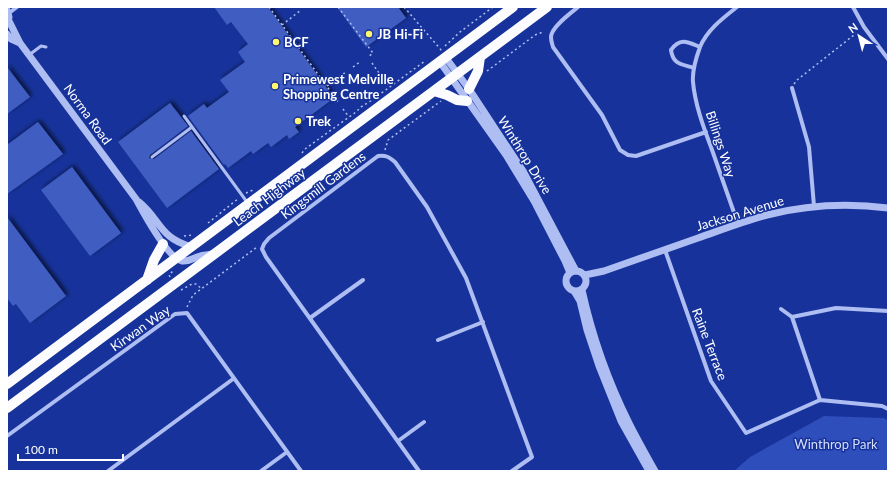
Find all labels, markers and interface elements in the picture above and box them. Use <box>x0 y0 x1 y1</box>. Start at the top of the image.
north arrow <box>839 16 879 56</box>
text: N <box>846 20 860 35</box>
place label: JB Hi-Fi <box>377 26 423 42</box>
marker: JB Hi-Fi <box>364 29 374 39</box>
place label: BCF <box>284 34 309 50</box>
marker: BCF <box>271 37 281 47</box>
place label: Primewest Melville Shopping Centre <box>283 71 394 102</box>
street label: Norma Road <box>61 81 115 147</box>
marker: Primewest Melville Shopping Centre <box>270 81 280 91</box>
street label: Billings Way <box>703 109 739 180</box>
place label: Trek <box>306 113 331 129</box>
street label: Winthrop Drive <box>495 113 555 197</box>
marker: Trek <box>293 116 303 126</box>
street label: Kingsmill Gardens <box>277 148 369 222</box>
street label: Leach Highway <box>230 164 309 229</box>
street label: Jackson Avenue <box>694 192 786 234</box>
street label: Kirwan Way <box>107 301 173 354</box>
street label: Raine Terrace <box>689 305 731 383</box>
scale bar <box>18 436 123 462</box>
park label: Winthrop Park <box>794 436 878 452</box>
text: 100 m <box>24 442 58 457</box>

